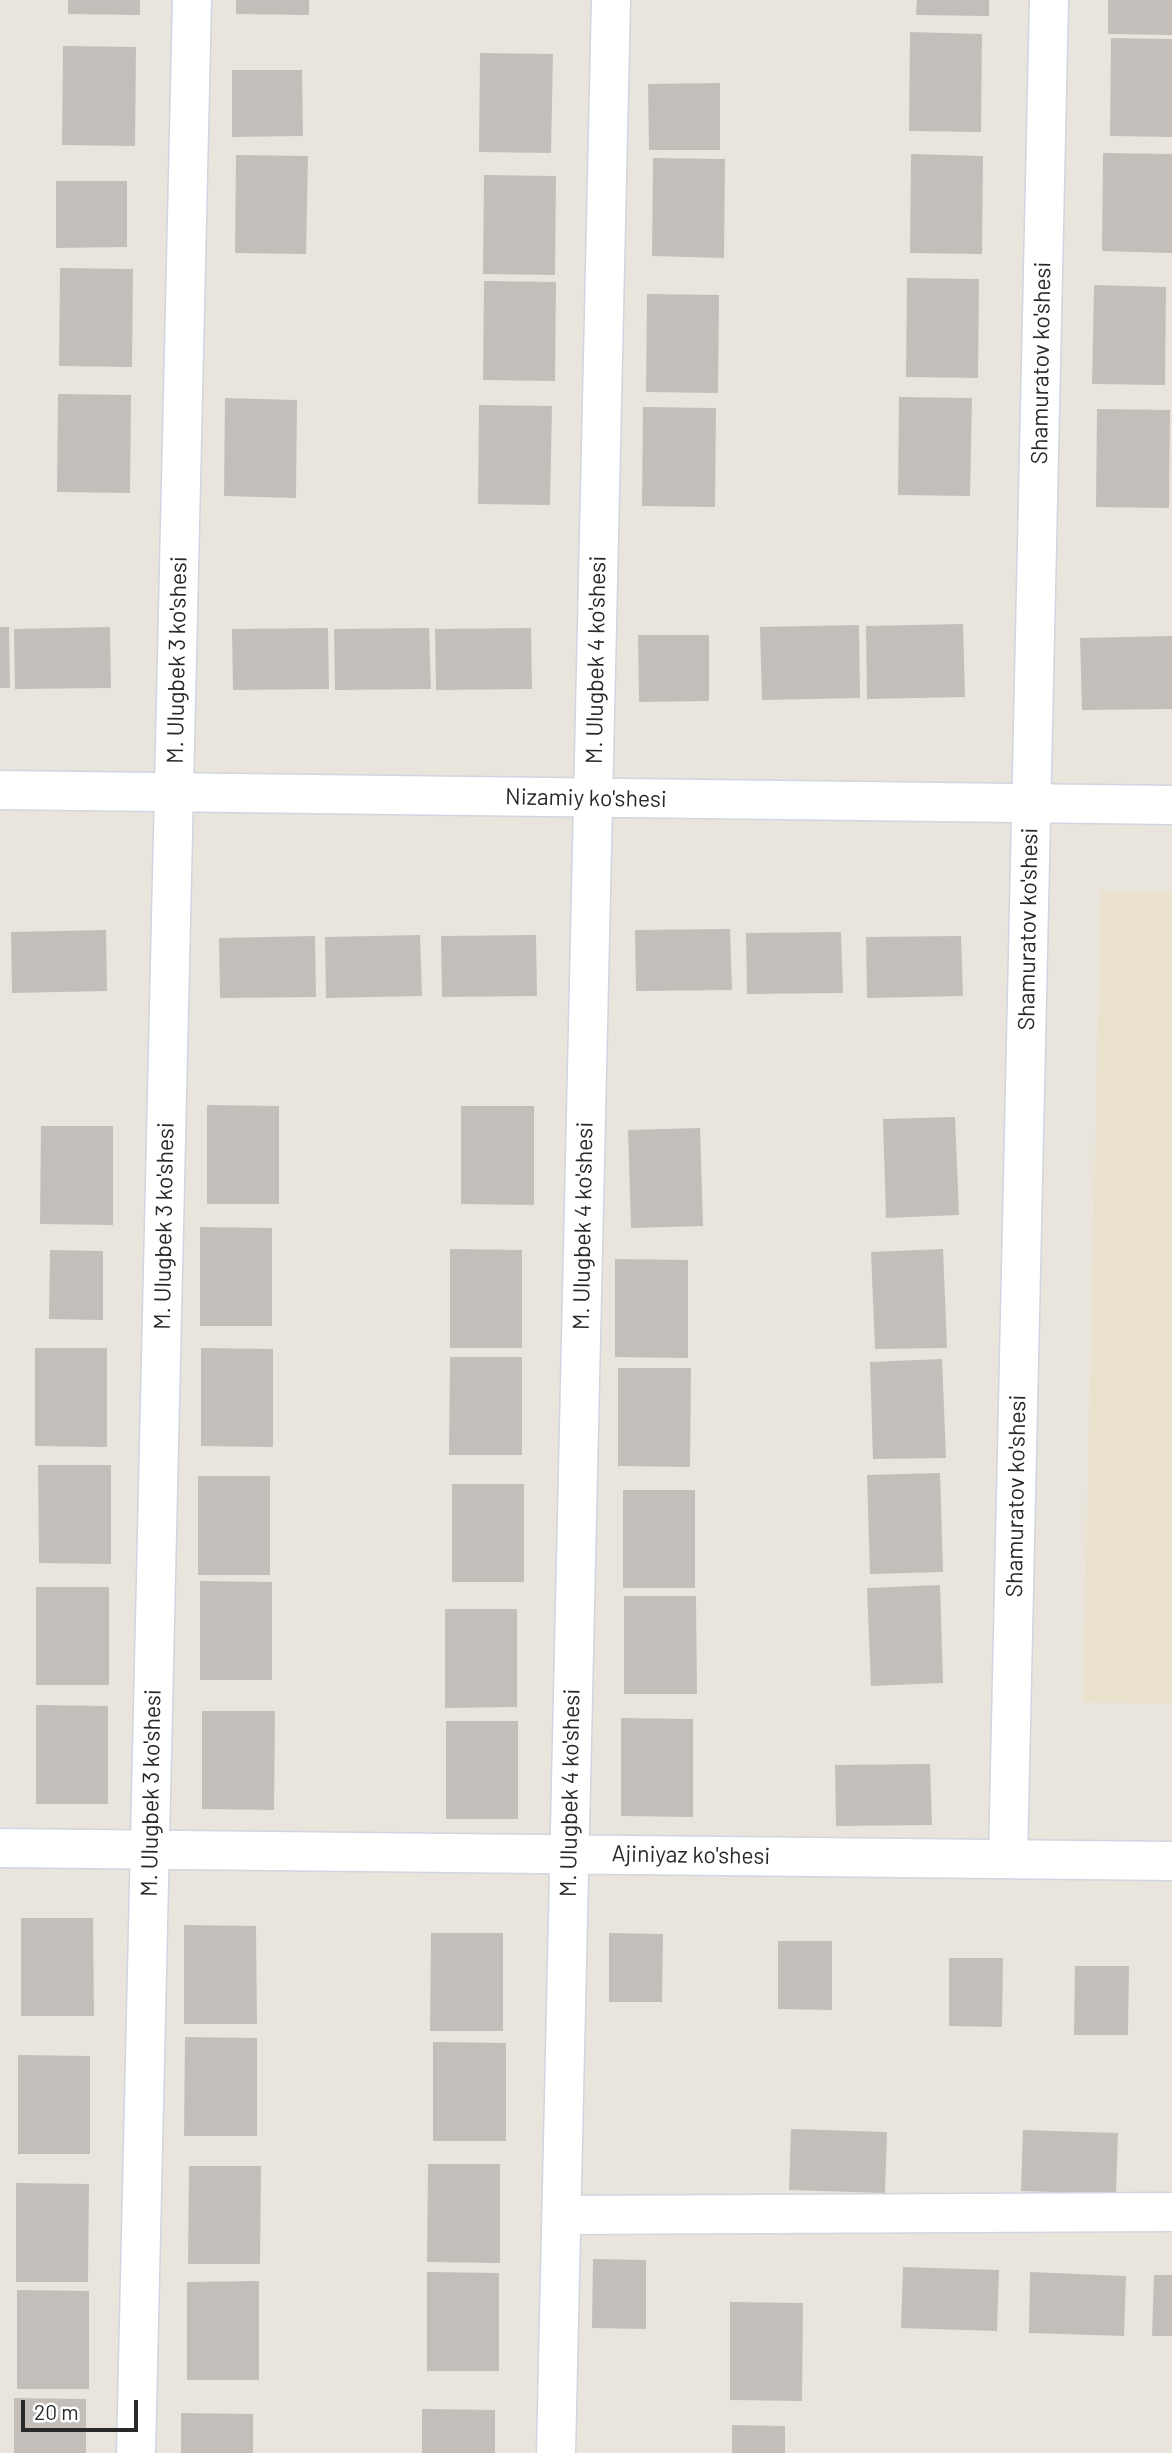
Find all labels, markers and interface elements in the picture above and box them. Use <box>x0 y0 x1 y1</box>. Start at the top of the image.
street label: Shamuratov ko'shesi <box>1025 261 1057 465</box>
street label: M. Ulugbek 3 ko'shesi <box>161 556 193 764</box>
street label: M. Ulugbek 4 ko'shesi <box>580 556 612 764</box>
street label: Nizamiy ko'shesi <box>505 783 667 813</box>
street label: Shamuratov ko'shesi <box>1012 827 1044 1031</box>
street label: M. Ulugbek 3 ko'shesi <box>148 1122 180 1330</box>
street label: M. Ulugbek 4 ko'shesi <box>567 1122 599 1330</box>
street label: Shamuratov ko'shesi <box>1000 1394 1032 1598</box>
street label: M. Ulugbek 3 ko'shesi <box>135 1689 167 1897</box>
street label: M. Ulugbek 4 ko'shesi <box>554 1689 586 1897</box>
street label: Ajiniyaz ko'shesi <box>611 1840 771 1870</box>
scale bar <box>24 2386 142 2430</box>
text: 20 m <box>34 2399 79 2424</box>

